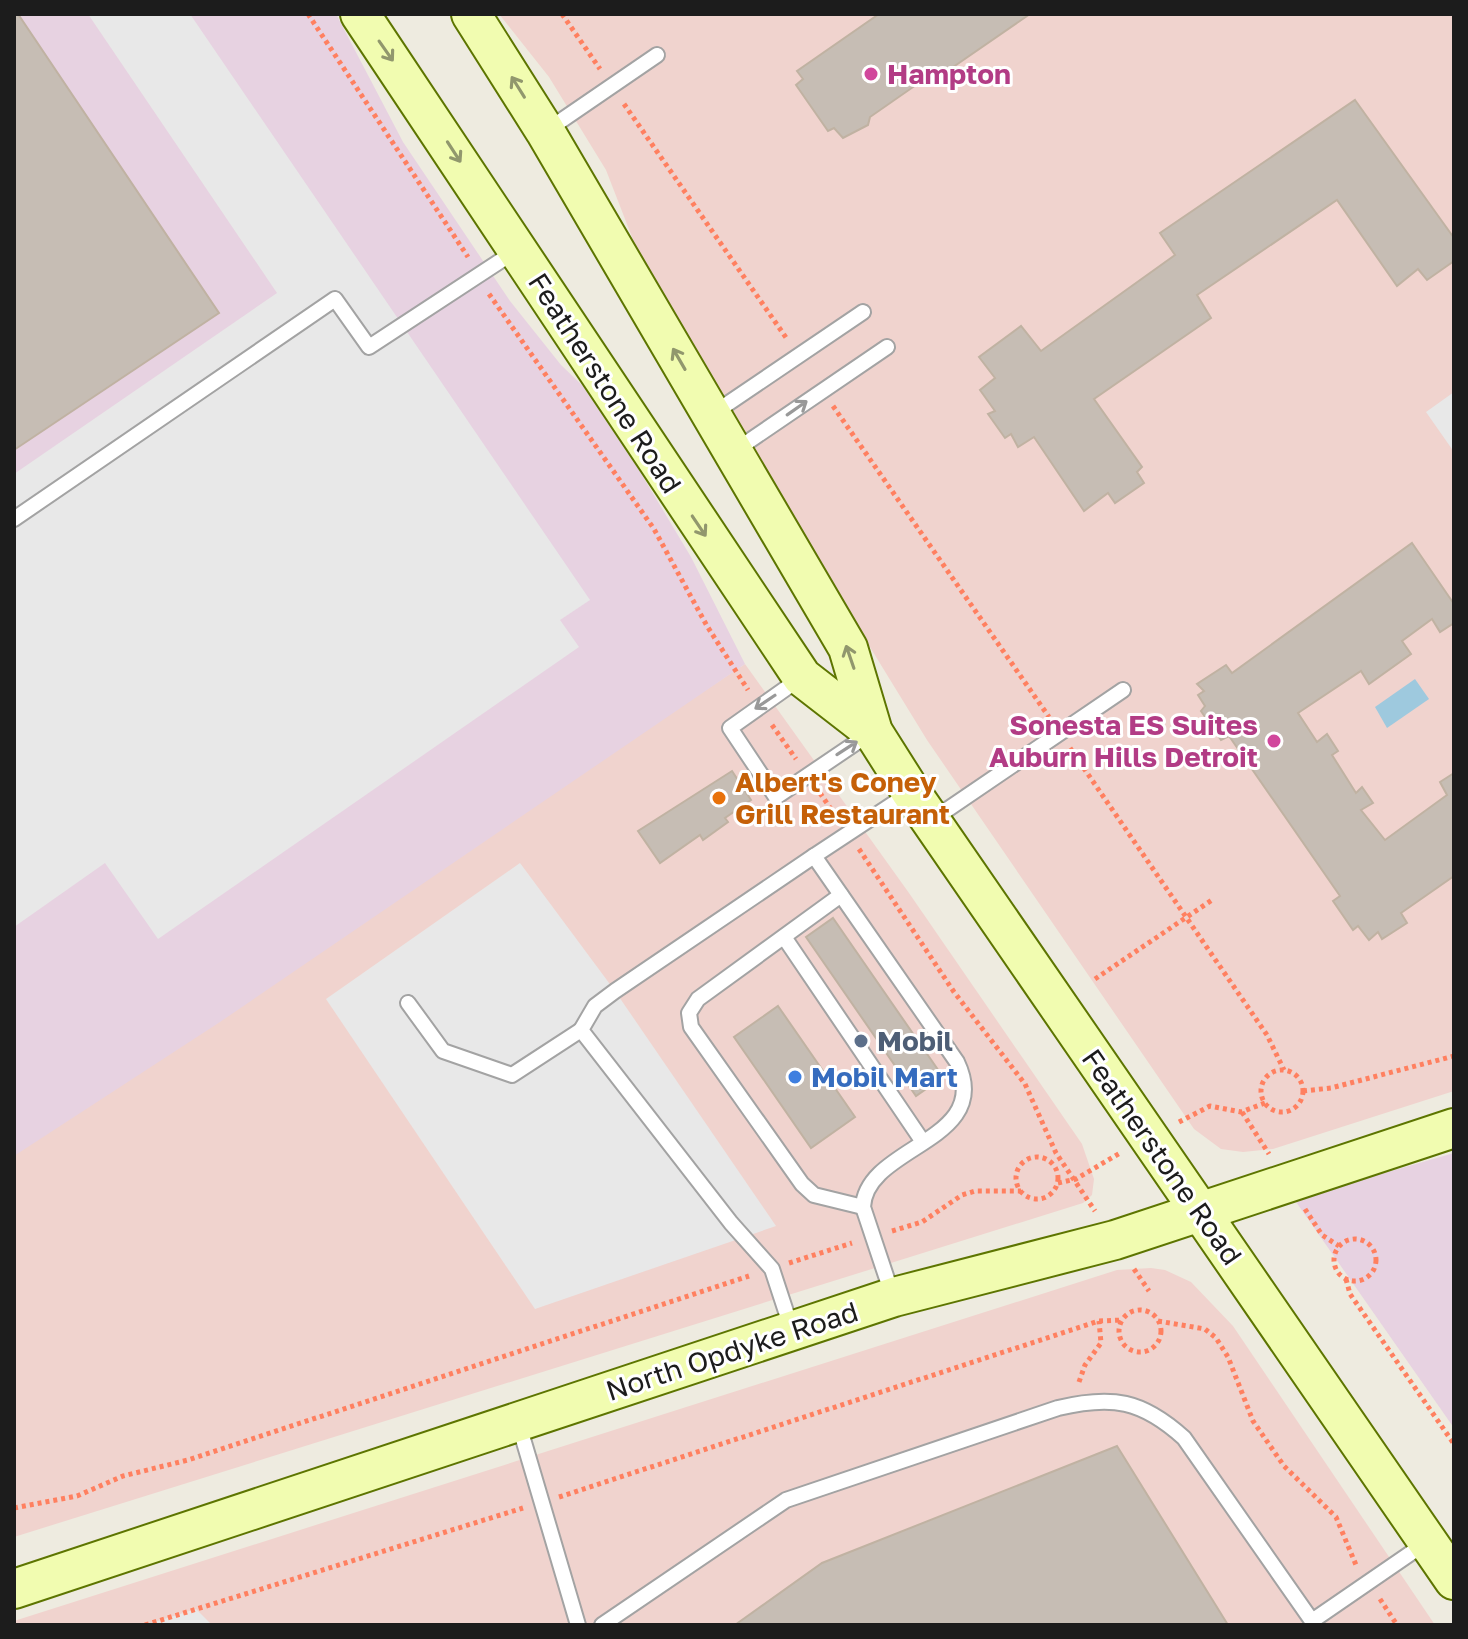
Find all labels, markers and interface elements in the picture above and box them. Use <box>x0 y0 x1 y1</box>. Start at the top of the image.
one-way arrow <box>378 39 394 61</box>
place label: Hampton <box>887 57 1011 90</box>
marker: Hampton <box>862 65 880 83</box>
one-way arrow <box>509 76 525 99</box>
one-way arrow <box>446 140 462 163</box>
street label: Featherstone Road <box>522 267 689 499</box>
one-way arrow <box>671 348 687 371</box>
one-way arrow <box>786 400 808 416</box>
one-way arrow <box>690 514 707 536</box>
one-way arrow <box>842 645 857 670</box>
one-way arrow <box>755 693 777 710</box>
place label: Sonesta ES Suites Auburn Hills Detroit <box>989 708 1258 773</box>
marker: Sonesta ES Suites Auburn Hills Detroit <box>1265 732 1283 750</box>
one-way arrow <box>836 740 858 757</box>
place label: Albert's Coney Grill Restaurant <box>735 765 950 830</box>
marker: Albert's Coney Grill Restaurant <box>710 789 728 807</box>
place label: Mobil <box>877 1024 953 1057</box>
marker: Mobil <box>852 1032 870 1050</box>
street label: Featherstone Road <box>1076 1043 1249 1271</box>
place label: Mobil Mart <box>811 1060 958 1093</box>
marker: Mobil Mart <box>786 1068 804 1086</box>
street label: North Opdyke Road <box>602 1294 862 1407</box>

